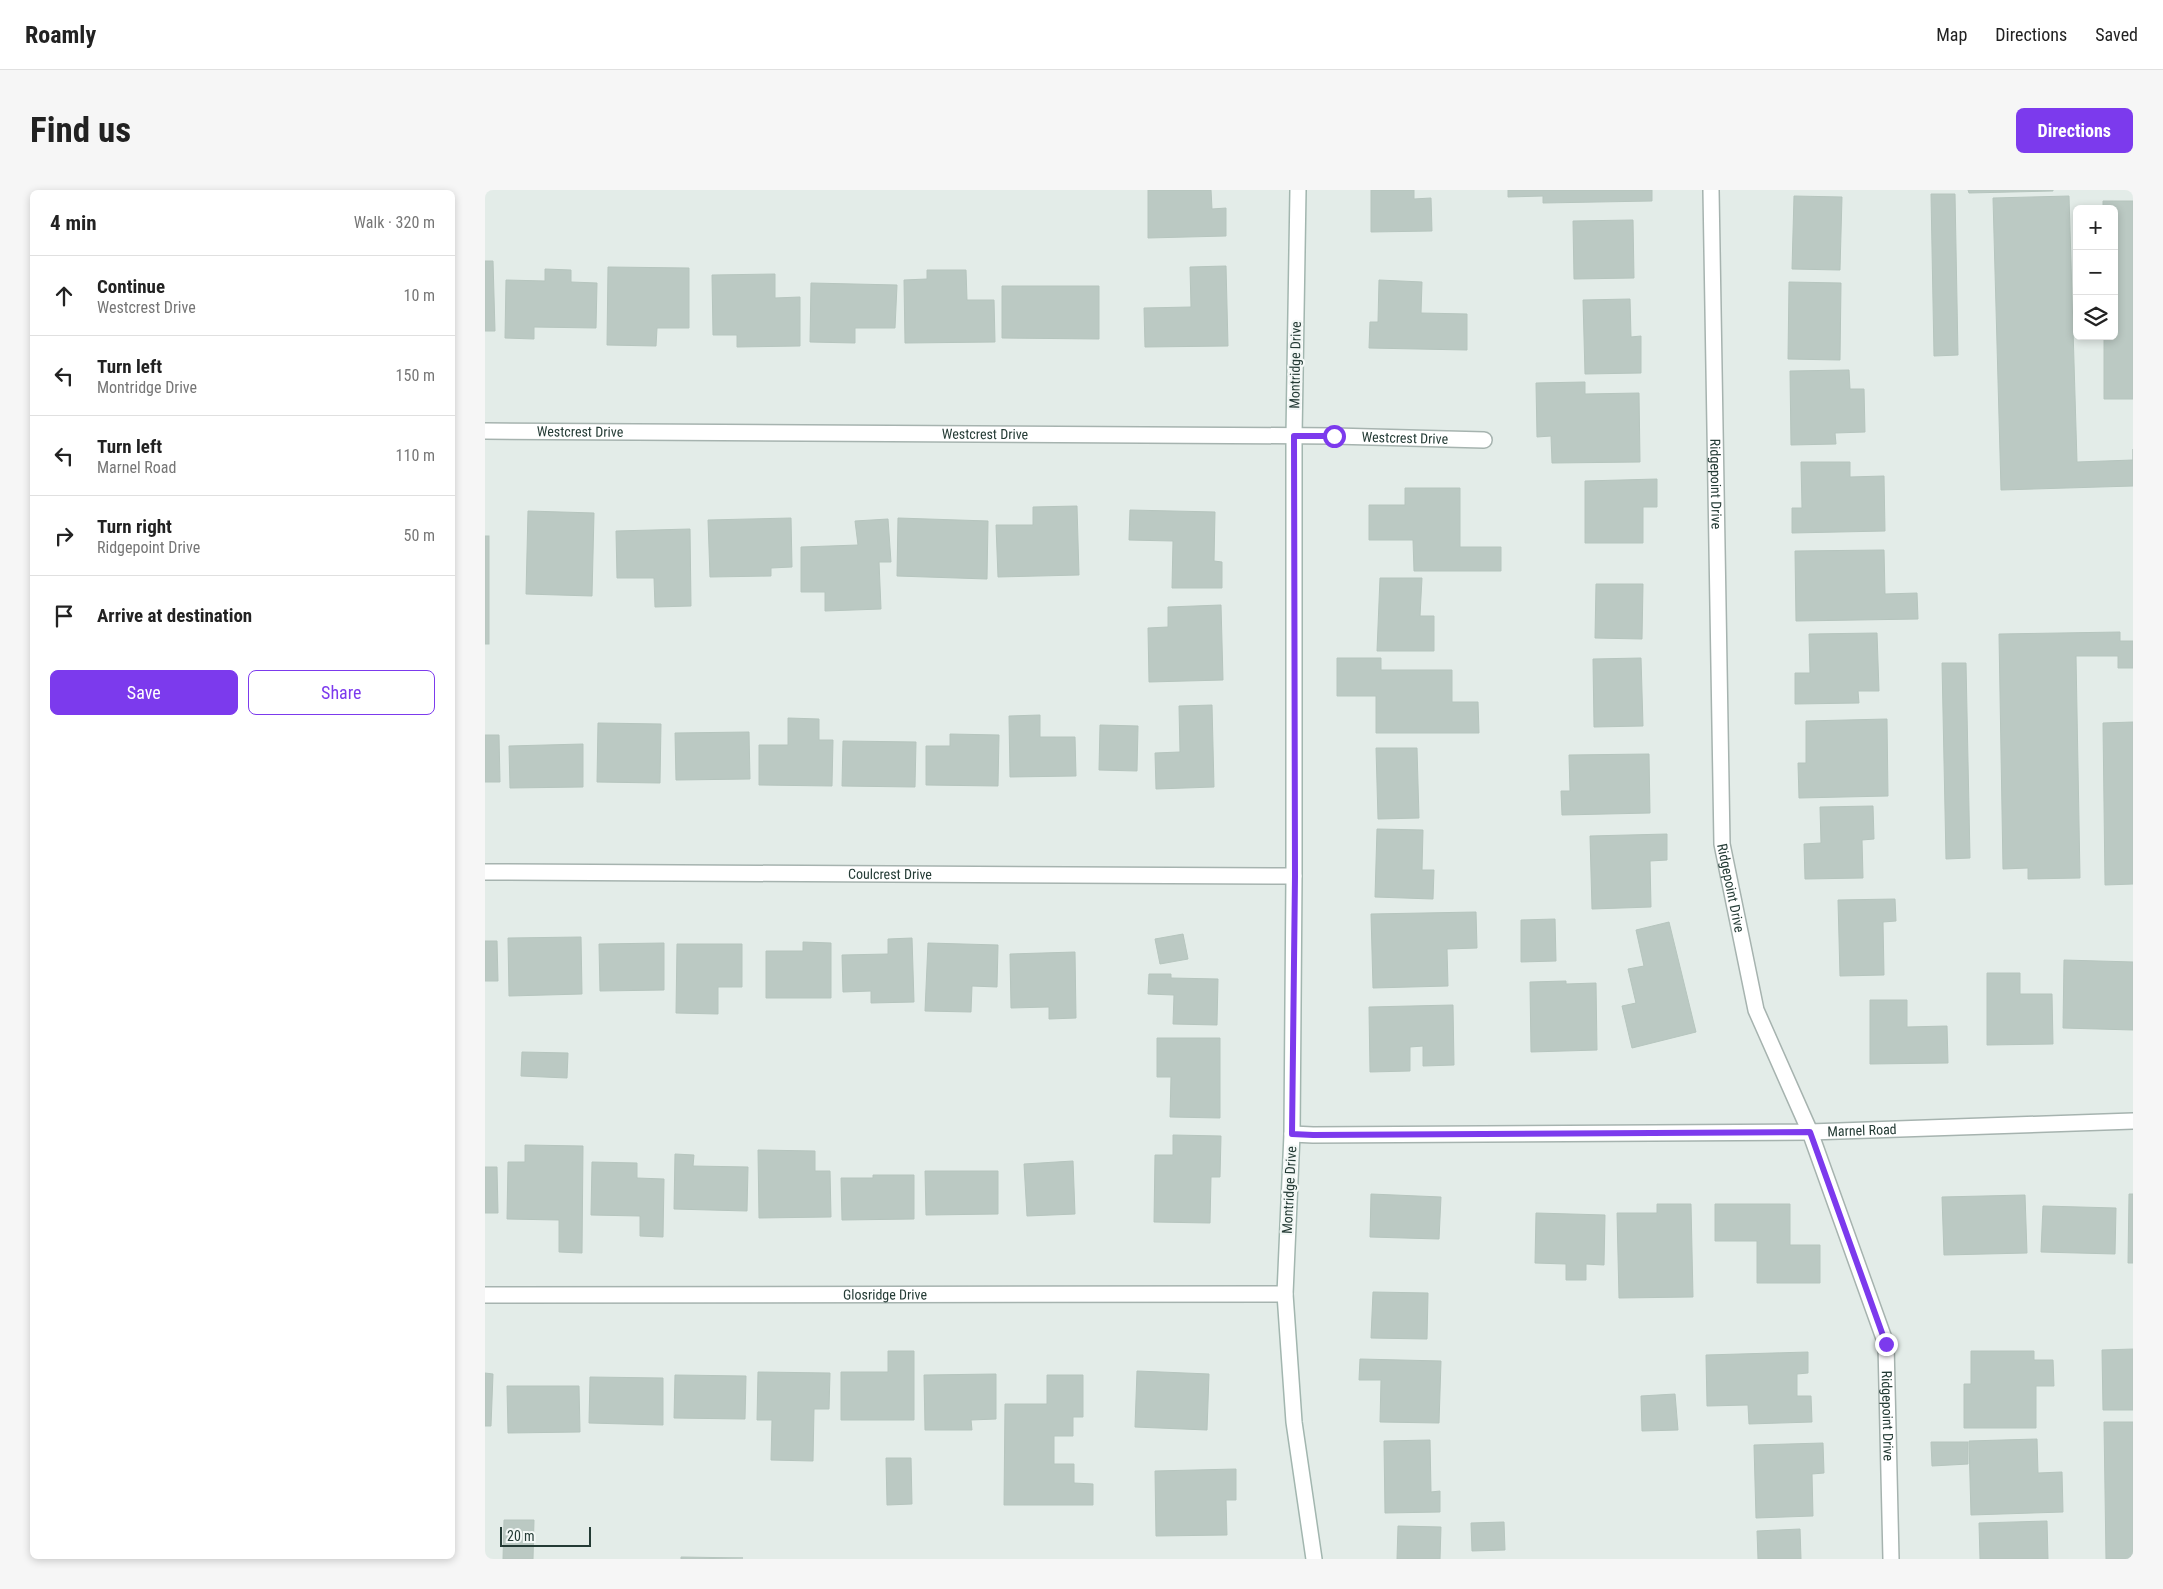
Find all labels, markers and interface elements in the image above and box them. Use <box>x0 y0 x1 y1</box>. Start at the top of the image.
text: Roamly <box>25 21 96 49</box>
text: Map <box>1936 24 1967 45</box>
text: Directions <box>1995 24 2067 45</box>
text: Saved <box>2095 24 2138 45</box>
button: Directions <box>2016 108 2133 153</box>
text: Find us <box>30 110 131 151</box>
map controls <box>2073 205 2118 340</box>
button: + <box>2073 205 2118 250</box>
text: 4 min <box>50 211 97 235</box>
text: Walk · 320 m <box>354 213 435 232</box>
button: − <box>2073 250 2118 295</box>
text: Continue <box>97 275 165 298</box>
icon: ahead <box>50 282 78 310</box>
text: 10 m <box>403 286 435 305</box>
button: layers <box>2073 295 2118 340</box>
text: Westcrest Drive <box>97 298 196 317</box>
street label: Montridge Drive <box>1286 321 1304 409</box>
text: Turn left <box>97 355 162 378</box>
icon: left <box>50 362 78 390</box>
text: 150 m <box>396 366 435 385</box>
text: Montridge Drive <box>97 378 197 397</box>
street label: Westcrest Drive <box>537 423 624 440</box>
route start <box>1323 425 1346 448</box>
street label: Westcrest Drive <box>942 426 1029 442</box>
street label: Westcrest Drive <box>1362 429 1449 447</box>
text: Turn left <box>97 435 162 458</box>
street label: Ridgepoint Drive <box>1707 439 1725 530</box>
icon: left <box>50 442 78 470</box>
text: 110 m <box>396 446 435 465</box>
text: Marnel Road <box>97 458 176 477</box>
text: Turn right <box>97 515 172 538</box>
icon: right <box>50 522 78 550</box>
text: 50 m <box>403 526 435 545</box>
text: Ridgepoint Drive <box>97 538 200 557</box>
icon: arrive <box>50 602 78 630</box>
text: Arrive at destination <box>97 604 252 627</box>
button: Save <box>50 670 238 715</box>
button: Share <box>248 670 435 715</box>
street label: Ridgepoint Drive <box>1714 842 1748 934</box>
street label: Coulcrest Drive <box>848 866 932 882</box>
street label: Marnel Road <box>1827 1121 1897 1139</box>
street label: Montridge Drive <box>1279 1145 1299 1234</box>
street label: Glosridge Drive <box>843 1286 927 1303</box>
route end <box>1875 1333 1898 1356</box>
street label: Ridgepoint Drive <box>1879 1370 1897 1462</box>
scale bar <box>500 1524 591 1547</box>
text: 20 m <box>507 1528 535 1544</box>

